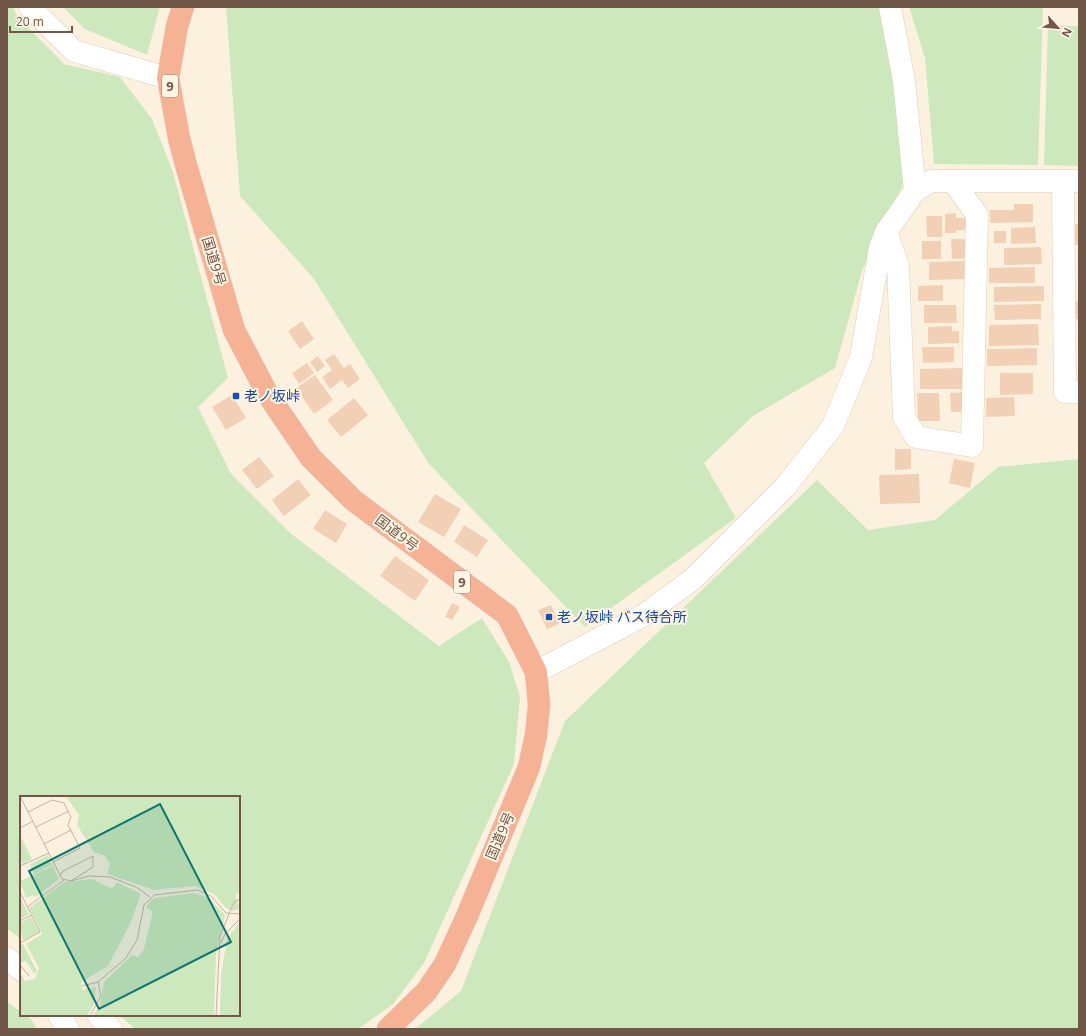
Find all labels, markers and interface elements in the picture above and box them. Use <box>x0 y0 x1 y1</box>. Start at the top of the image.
scale bar <box>10 8 72 34</box>
north arrow <box>1038 8 1078 48</box>
text: 20 m <box>16 13 44 30</box>
text: N <box>1059 25 1076 40</box>
road number: 9 <box>162 75 178 97</box>
street label: 国道9号 <box>198 234 231 288</box>
place label: 老ノ坂峠 <box>244 386 300 405</box>
marker: 老ノ坂峠 <box>231 391 241 401</box>
street label: 国道9号 <box>372 510 423 555</box>
road number: 9 <box>454 571 470 593</box>
place label: 老ノ坂峠 バス待合所 <box>557 607 687 626</box>
marker: 老ノ坂峠 バス待合所 <box>544 612 554 622</box>
inset map <box>20 796 240 1016</box>
street label: 国道9号 <box>481 809 518 863</box>

